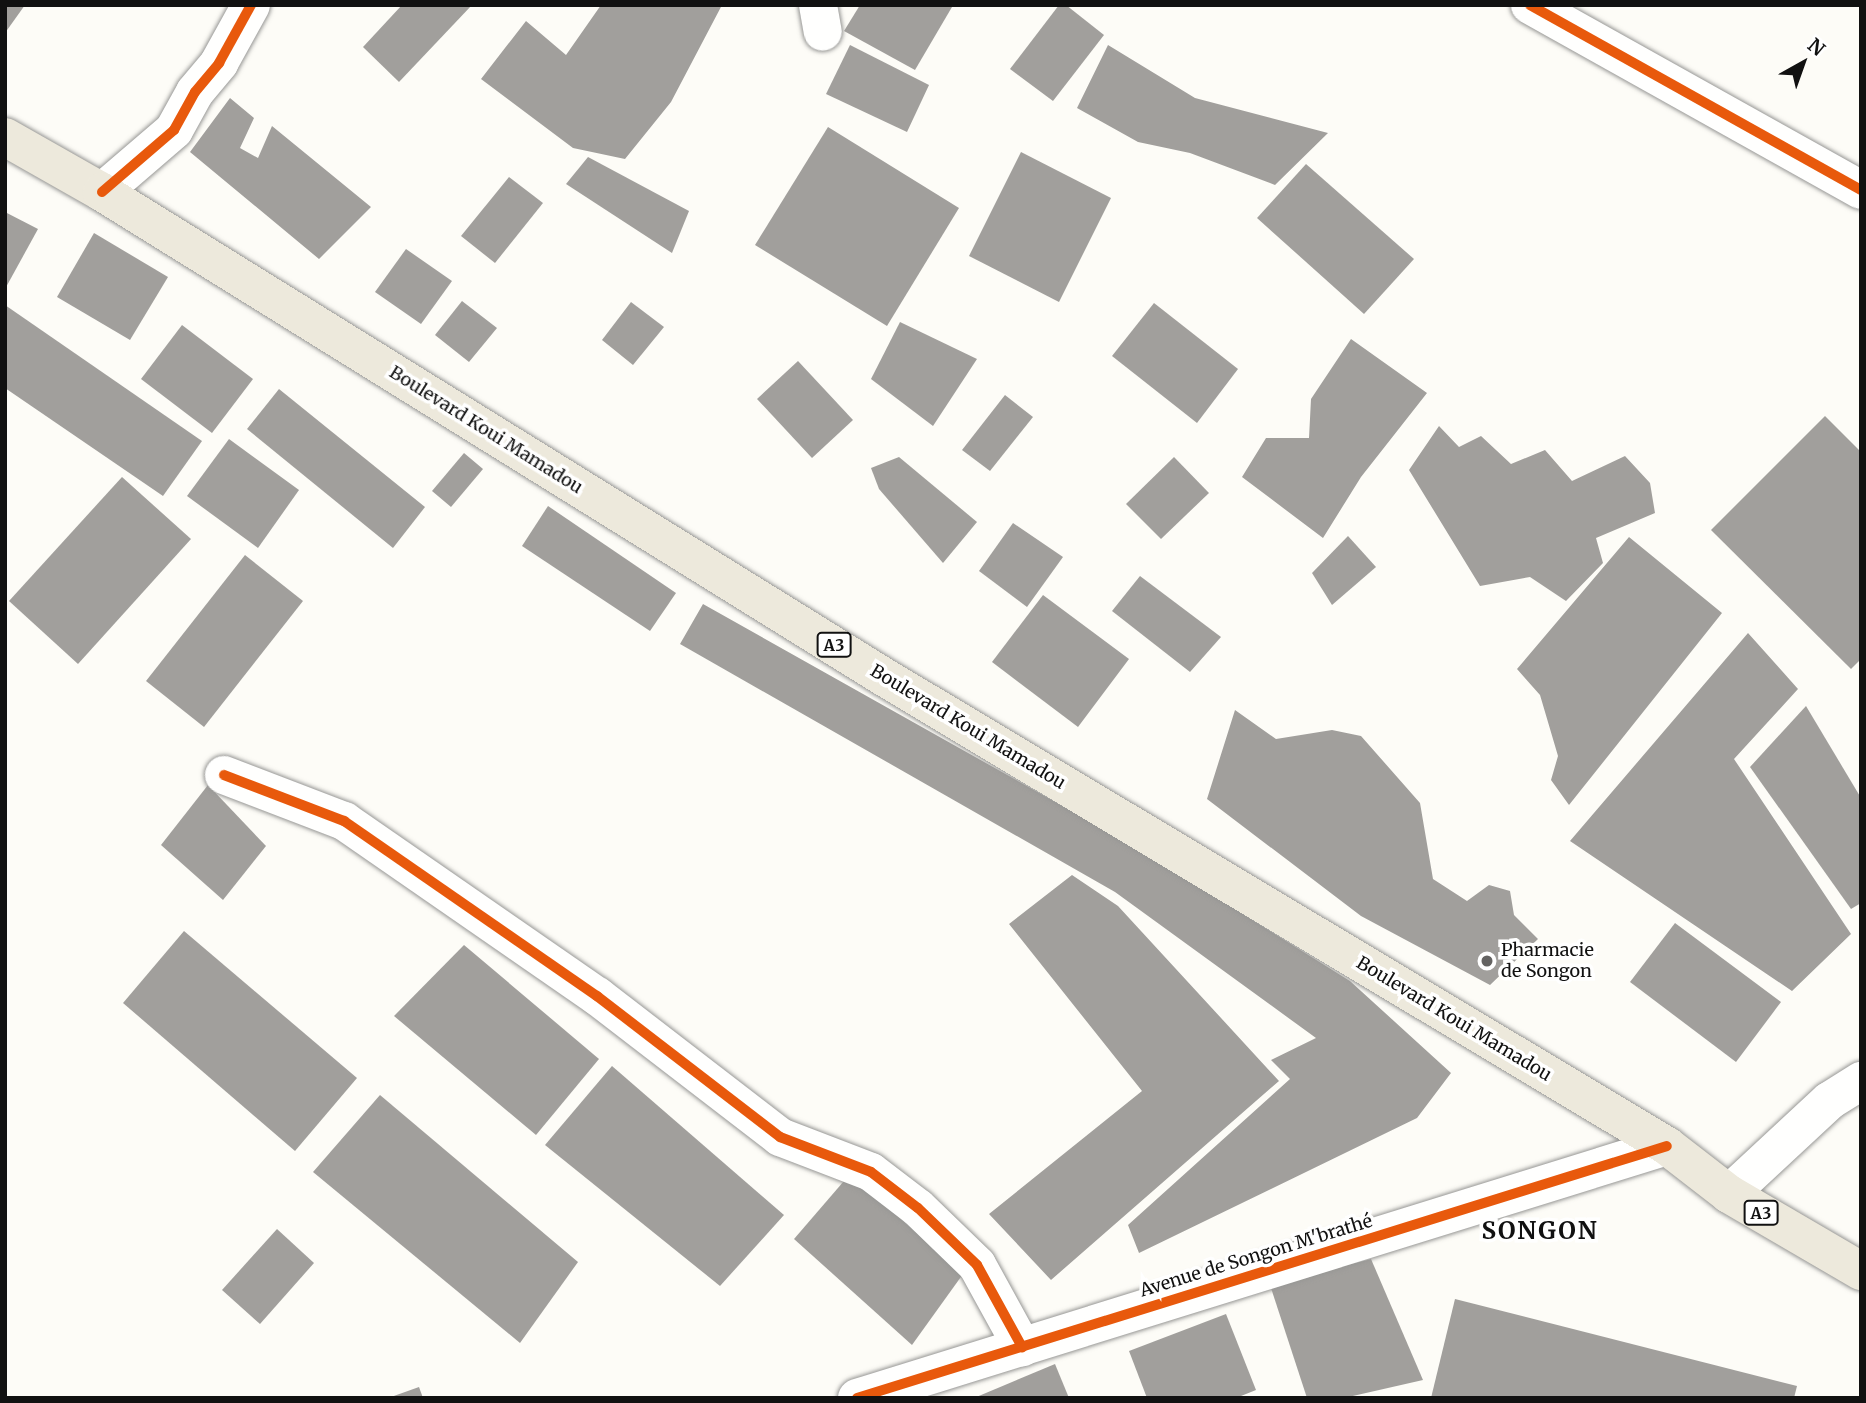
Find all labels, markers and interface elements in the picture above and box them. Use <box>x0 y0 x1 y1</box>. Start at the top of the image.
north arrow <box>1768 28 1838 98</box>
text: N <box>1803 33 1830 61</box>
street label: Boulevard Koui Mamadou <box>385 362 587 498</box>
road number: A3 <box>816 632 852 658</box>
street label: Boulevard Koui Mamadou <box>866 660 1070 794</box>
place label: Pharmacie de Songon <box>1501 940 1594 982</box>
street label: Boulevard Koui Mamadou <box>1352 952 1556 1086</box>
marker: Pharmacie de Songon <box>1479 953 1495 969</box>
road number: A3 <box>1744 1200 1778 1226</box>
street label: Avenue de Songon M'brathé <box>1137 1210 1375 1302</box>
district label: SONGON <box>1482 1217 1598 1245</box>

